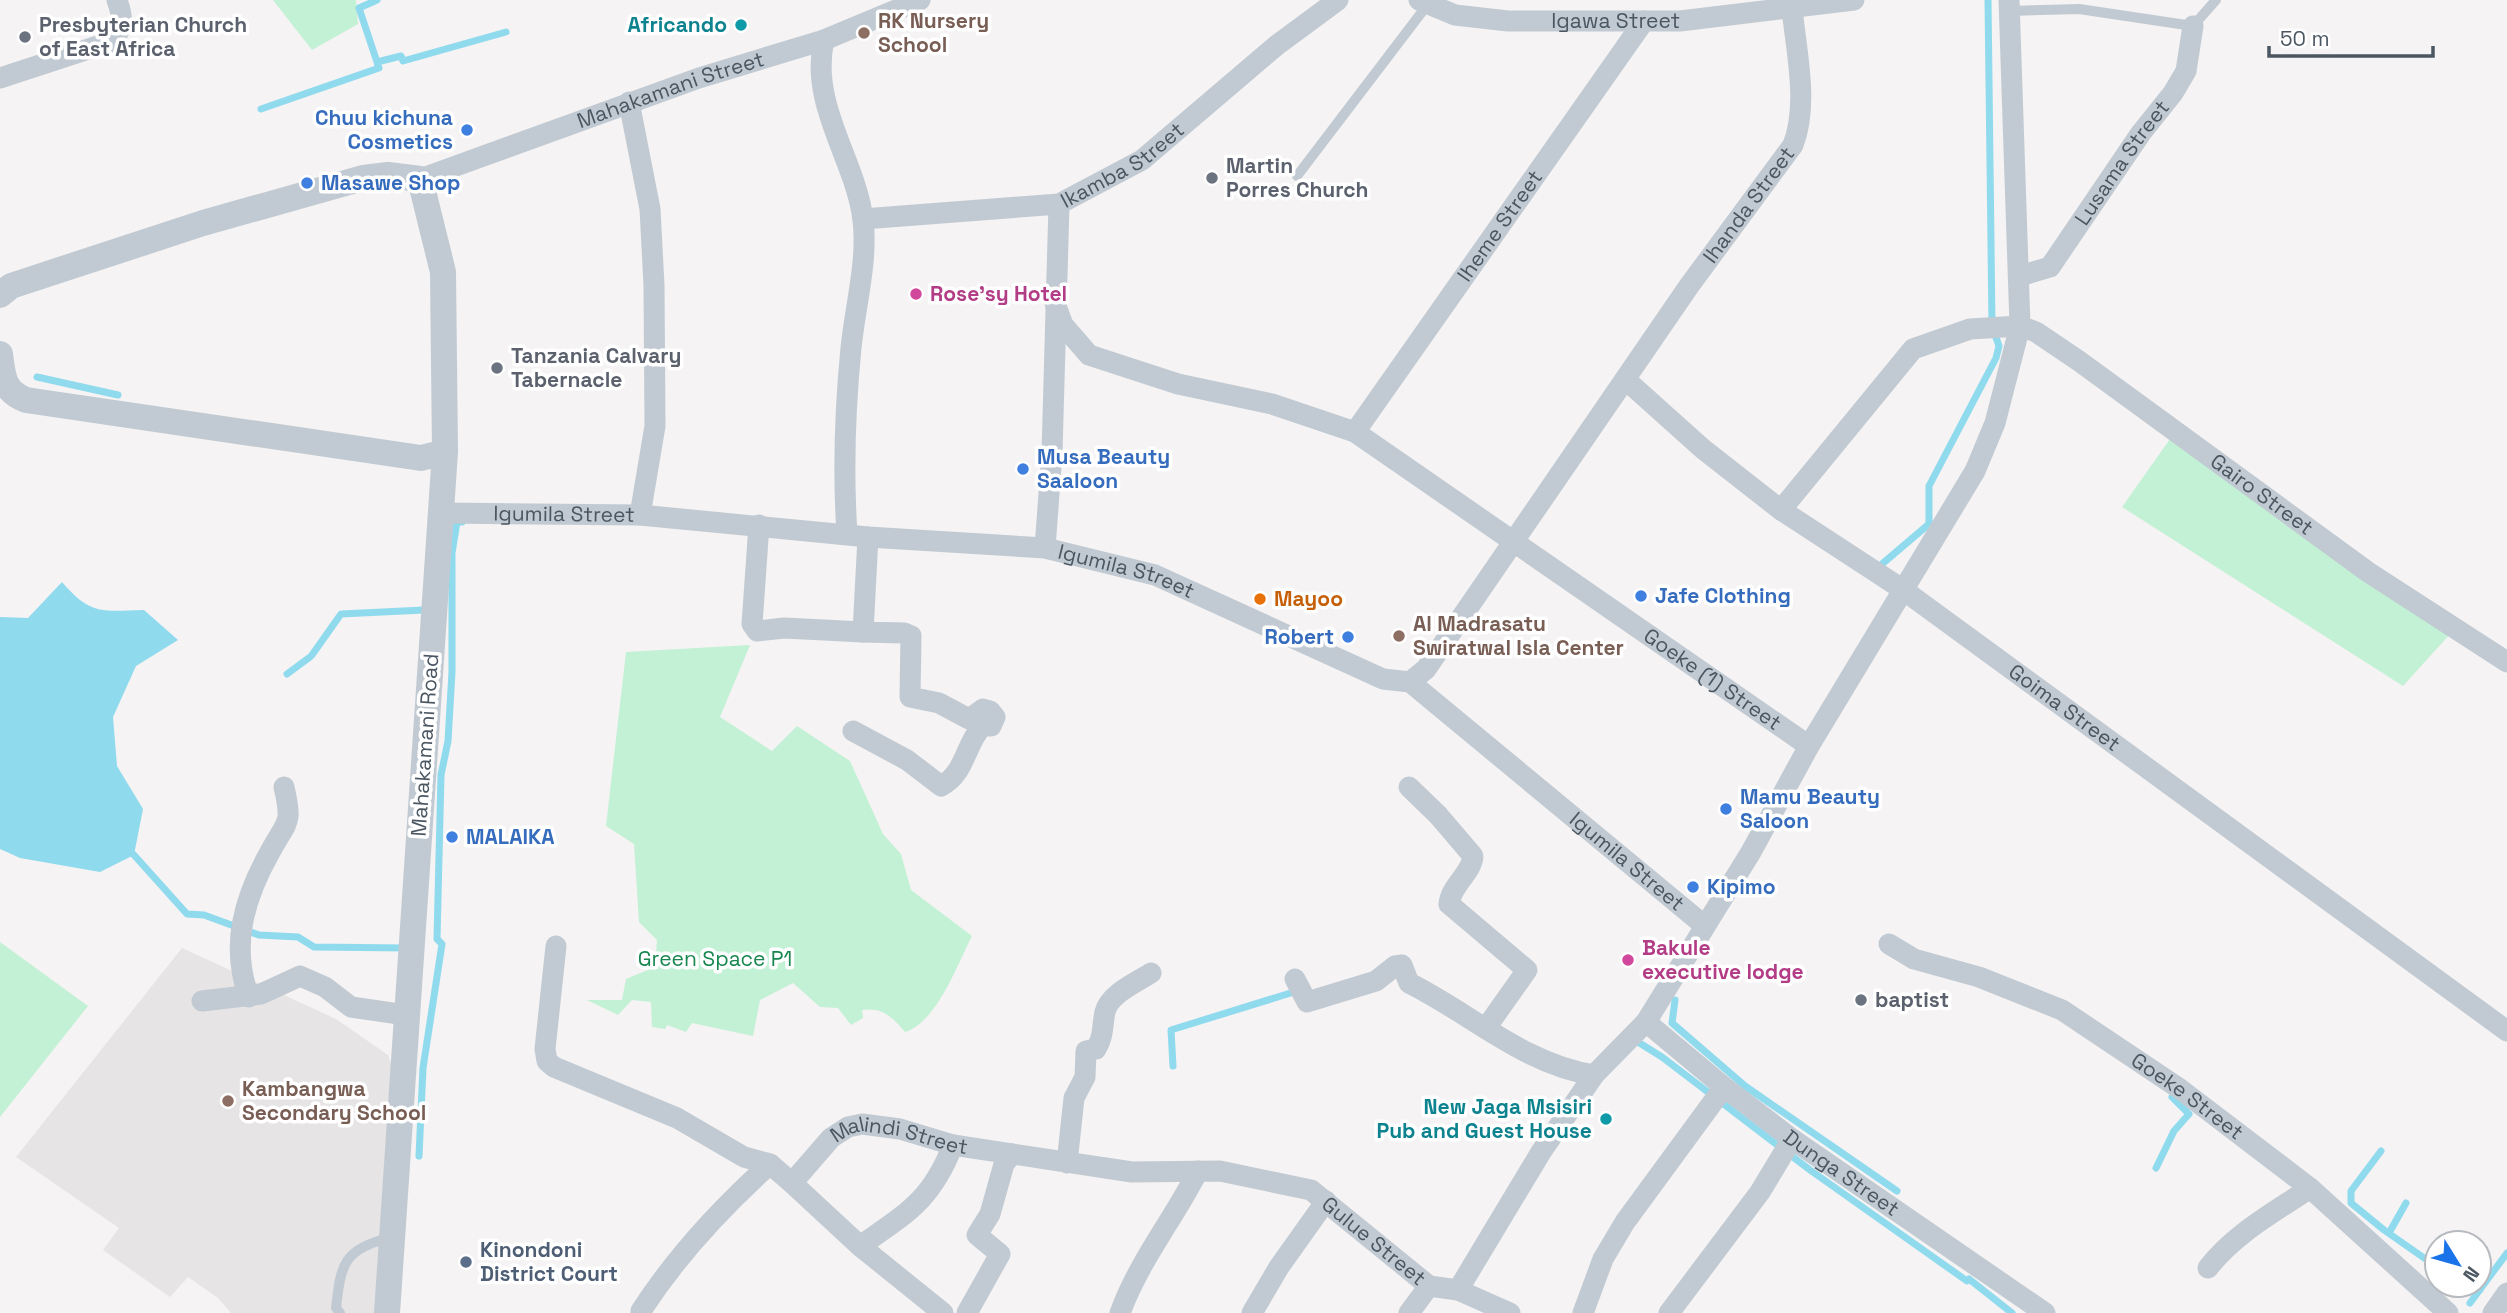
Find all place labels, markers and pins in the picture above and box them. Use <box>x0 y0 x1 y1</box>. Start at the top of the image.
place label: RK Nursery School <box>878 7 989 58</box>
place label: Presbyterian Church of East Africa <box>39 11 247 62</box>
place label: Africando <box>628 11 727 38</box>
marker: Africando <box>733 17 749 33</box>
marker: RK Nursery School <box>856 25 872 41</box>
marker: Presbyterian Church of East Africa <box>17 29 33 45</box>
place label: Chuu kichuna Cosmetics <box>315 104 453 155</box>
marker: Chuu kichuna Cosmetics <box>459 122 475 138</box>
place label: Martin Porres Church <box>1226 152 1368 203</box>
place label: Masawe Shop <box>321 169 460 196</box>
marker: Martin Porres Church <box>1204 170 1220 186</box>
marker: Masawe Shop <box>299 175 315 191</box>
place label: Rose'sy Hotel <box>930 280 1067 307</box>
marker: Rose'sy Hotel <box>908 286 924 302</box>
place label: Tanzania Calvary Tabernacle <box>511 342 682 393</box>
marker: Tanzania Calvary Tabernacle <box>489 360 505 376</box>
place label: Musa Beauty Saaloon <box>1037 443 1170 494</box>
marker: Musa Beauty Saaloon <box>1015 461 1031 477</box>
place label: Jafe Clothing <box>1655 582 1791 609</box>
place label: Mayoo <box>1274 585 1343 612</box>
marker: Jafe Clothing <box>1633 588 1649 604</box>
marker: Mayoo <box>1252 591 1268 607</box>
place label: Al Madrasatu Swiratwal Isla Center <box>1413 610 1624 661</box>
place label: Robert <box>1264 623 1334 650</box>
marker: Al Madrasatu Swiratwal Isla Center <box>1391 628 1407 644</box>
marker: Robert <box>1340 629 1356 645</box>
place label: Mamu Beauty Saloon <box>1740 783 1880 834</box>
marker: Mamu Beauty Saloon <box>1718 801 1734 817</box>
place label: MALAIKA <box>466 823 555 850</box>
marker: MALAIKA <box>444 829 460 845</box>
place label: Kipimo <box>1707 873 1776 900</box>
marker: Kipimo <box>1685 879 1701 895</box>
place label: Bakule executive lodge <box>1642 934 1804 985</box>
marker: Bakule executive lodge <box>1620 952 1636 968</box>
place label: baptist <box>1875 986 1949 1013</box>
marker: baptist <box>1853 992 1869 1008</box>
place label: Kambangwa Secondary School <box>242 1075 426 1126</box>
marker: Kambangwa Secondary School <box>220 1093 236 1109</box>
place label: New Jaga Msisiri Pub and Guest House <box>1376 1093 1592 1144</box>
marker: New Jaga Msisiri Pub and Guest House <box>1598 1111 1614 1127</box>
place label: Kinondoni District Court <box>480 1236 618 1287</box>
marker: Kinondoni District Court <box>458 1254 474 1270</box>

